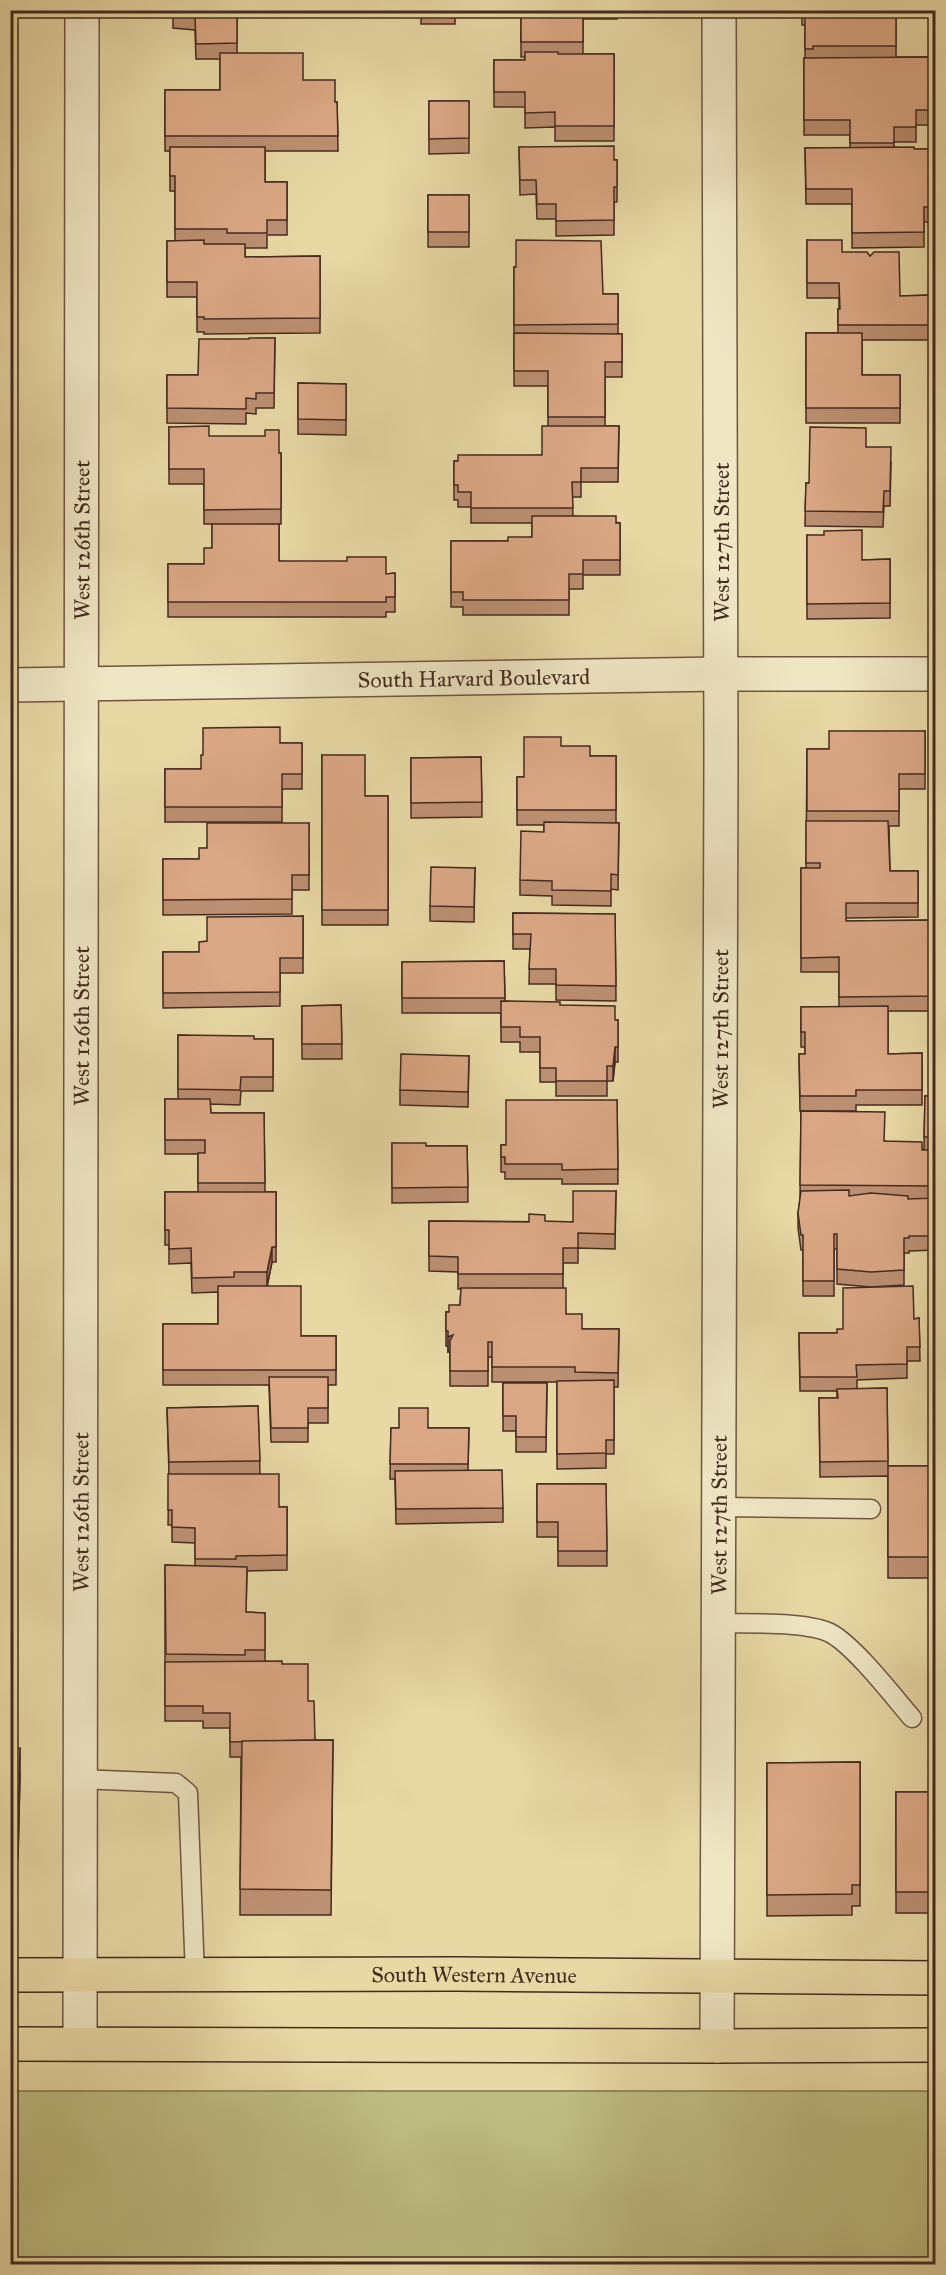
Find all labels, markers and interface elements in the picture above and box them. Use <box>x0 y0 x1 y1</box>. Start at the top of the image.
street label: West 126th Street <box>68 460 95 620</box>
street label: West 127th Street <box>708 462 735 622</box>
street label: South Harvard Boulevard <box>357 663 590 693</box>
street label: West 126th Street <box>67 946 95 1106</box>
street label: West 127th Street <box>706 949 734 1109</box>
street label: West 126th Street <box>67 1432 94 1592</box>
street label: West 127th Street <box>705 1435 732 1595</box>
street label: South Western Avenue <box>371 1960 577 1989</box>

